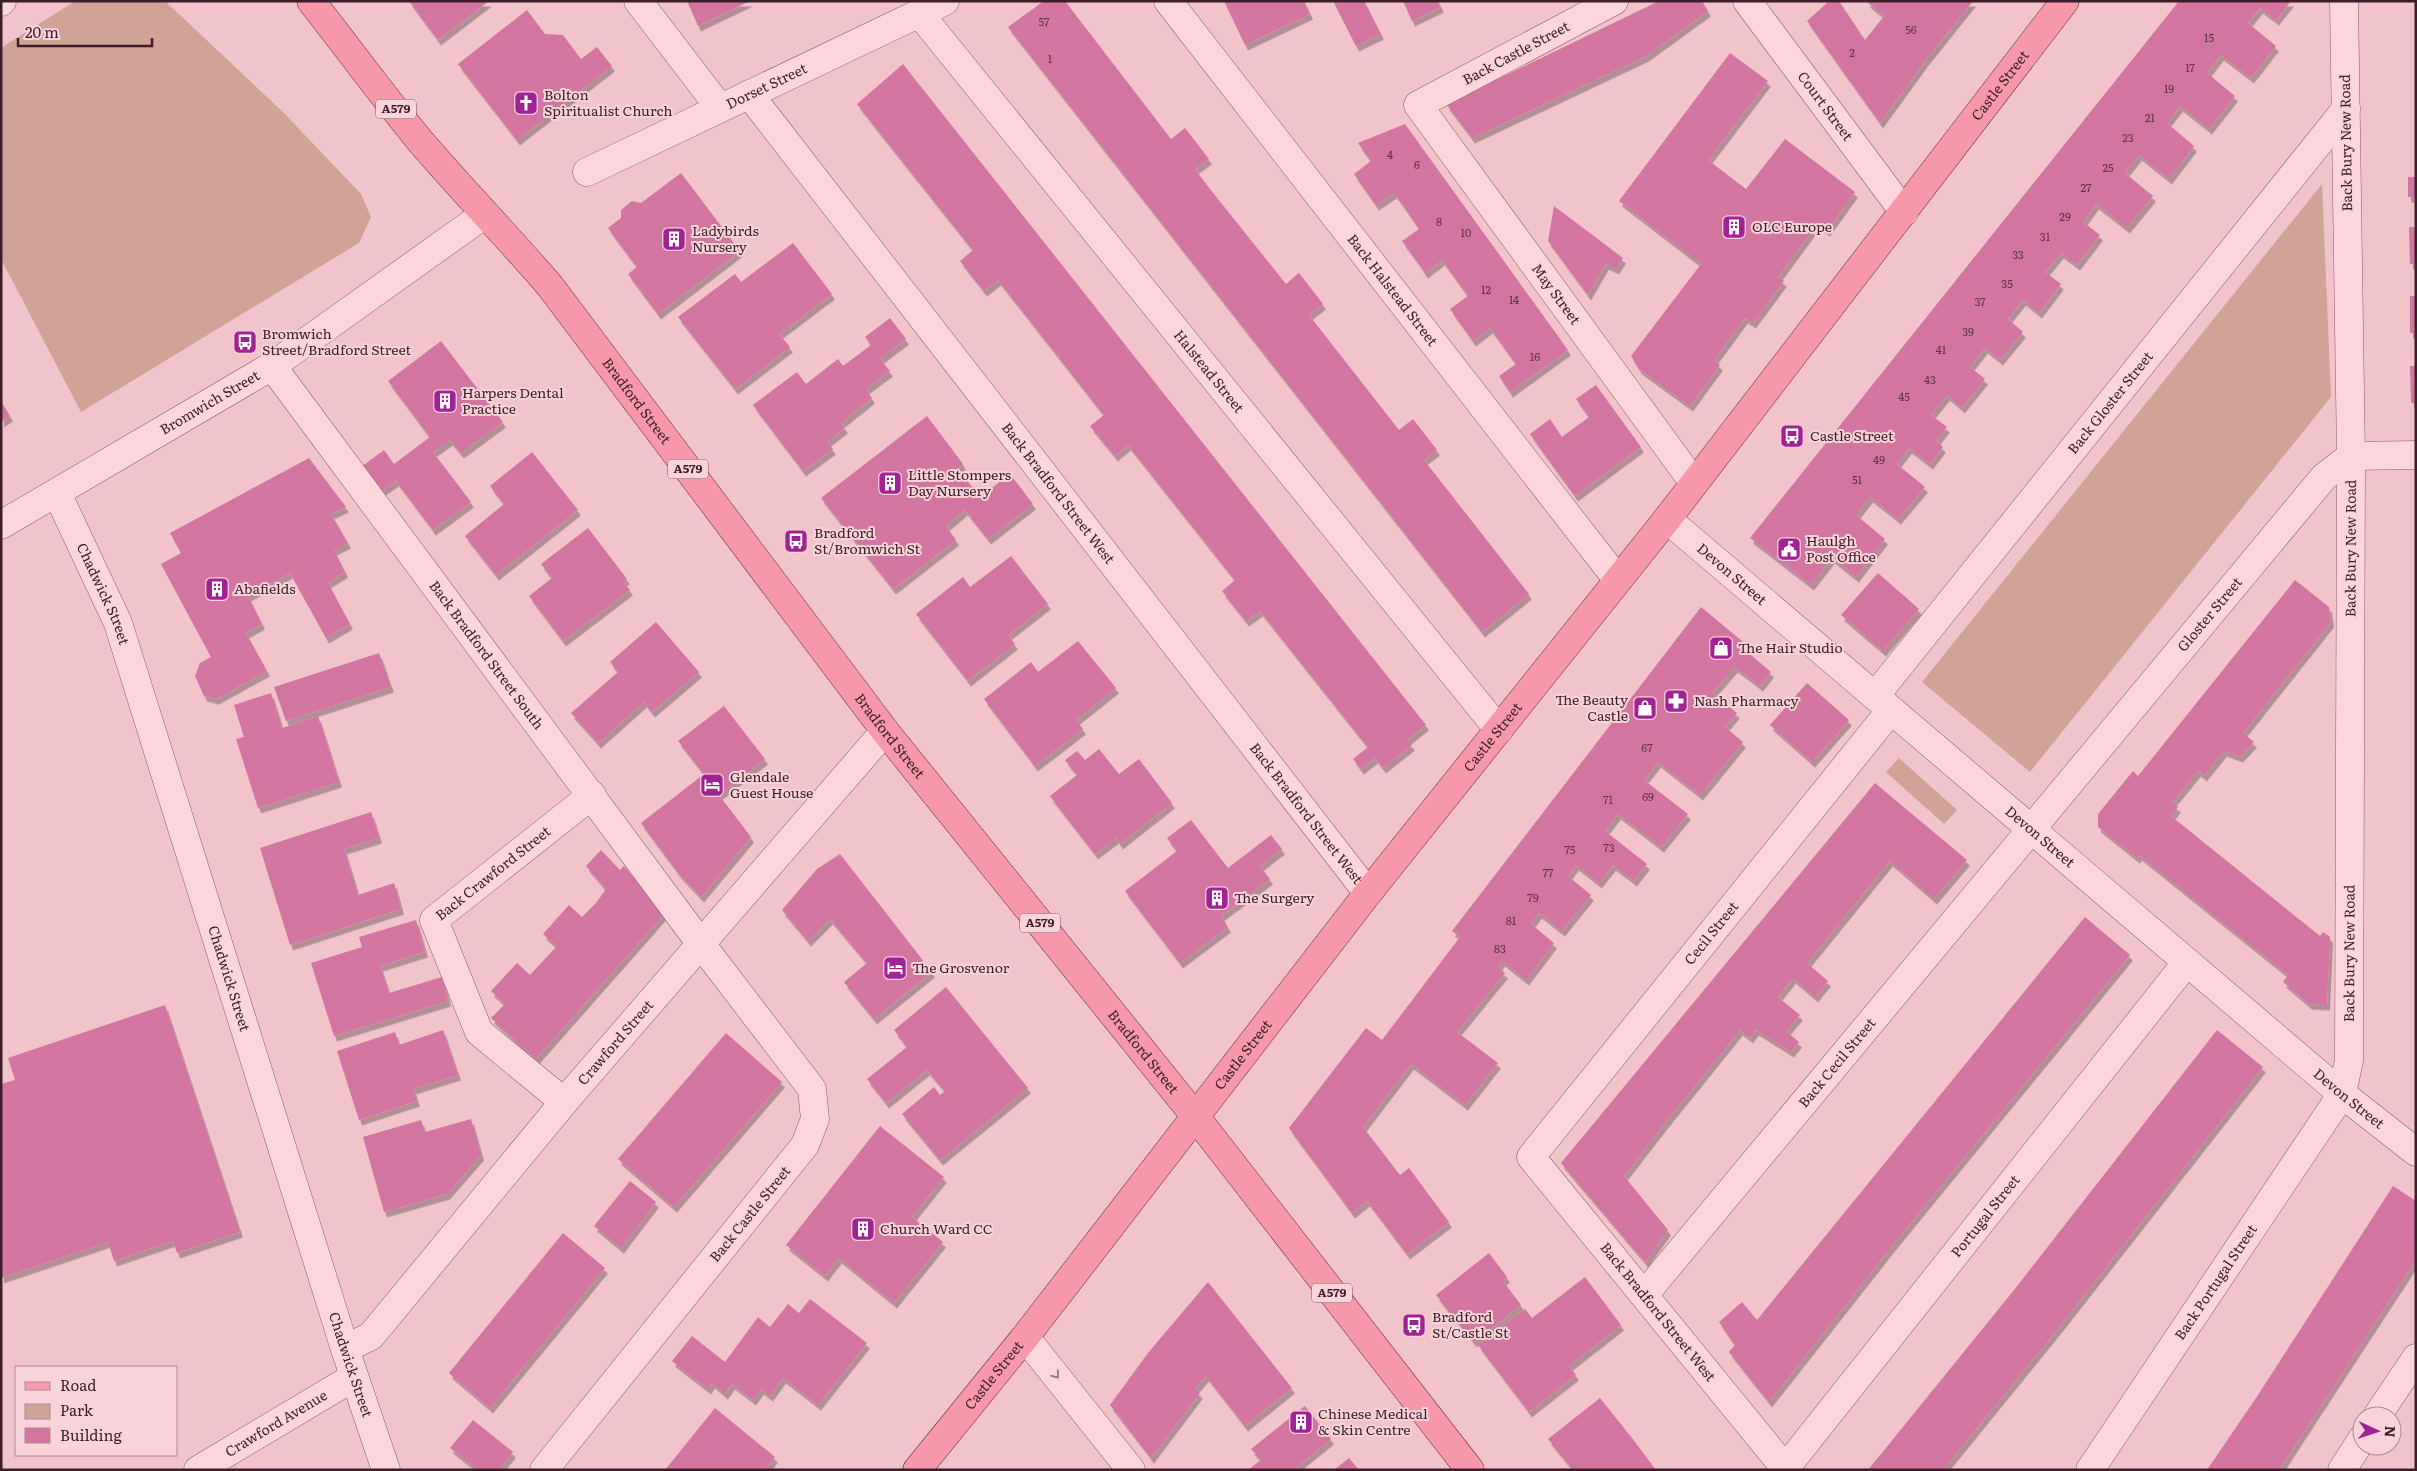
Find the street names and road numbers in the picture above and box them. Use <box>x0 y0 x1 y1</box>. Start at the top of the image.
street label: Back Castle Street <box>1459 15 1573 89</box>
street label: Castle Street <box>1966 45 2033 124</box>
street label: Dorset Street <box>722 57 810 113</box>
street label: Court Street <box>1794 67 1859 145</box>
street label: Back Bury New Road <box>2334 74 2356 212</box>
road number: A579 <box>376 100 416 118</box>
street label: Back Halstead Street <box>1343 229 1443 350</box>
street label: May Street <box>1528 259 1586 329</box>
street label: Halstead Street <box>1170 325 1250 417</box>
street label: Back Gloster Street <box>2062 346 2157 458</box>
street label: Bradford Street <box>598 353 677 448</box>
street label: Bromwich Street <box>156 364 263 439</box>
street label: Back Bradford Street West <box>998 418 1120 568</box>
road number: A579 <box>668 459 708 478</box>
street label: Back Bury New Road <box>2339 479 2360 617</box>
street label: Devon Street <box>1693 538 1772 609</box>
street label: Chadwick Street <box>73 539 135 647</box>
street label: Gloster Street <box>2172 572 2246 655</box>
street label: Back Bradford Street South <box>425 576 549 733</box>
street label: Bradford Street <box>851 689 930 782</box>
street label: Castle Street <box>1458 697 1526 775</box>
street label: Back Bradford Street West <box>1246 738 1368 888</box>
street label: Devon Street <box>2001 800 2080 872</box>
street label: Back Crawford Street <box>431 821 554 924</box>
street label: Back Bury New Road <box>2338 884 2359 1022</box>
street label: Cecil Street <box>1679 896 1742 969</box>
road number: A579 <box>1020 914 1060 932</box>
street label: Chadwick Street <box>204 923 256 1034</box>
street label: Crawford Street <box>572 995 657 1089</box>
street label: Bradford Street <box>1104 1005 1184 1098</box>
street label: Back Cecil Street <box>1793 1013 1880 1111</box>
street label: Castle Street <box>1209 1015 1276 1093</box>
street label: Devon Street <box>2310 1063 2389 1133</box>
street label: Back Castle Street <box>704 1161 794 1266</box>
street label: Portugal Street <box>1946 1170 2024 1261</box>
street label: Back Portugal Street <box>2169 1220 2261 1343</box>
street label: Back Bradford Street West <box>1596 1238 1721 1385</box>
road number: A579 <box>1312 1284 1352 1302</box>
street label: Chadwick Street <box>325 1309 379 1420</box>
street label: Castle Street <box>959 1336 1027 1413</box>
street label: Crawford Avenue <box>221 1384 331 1461</box>

